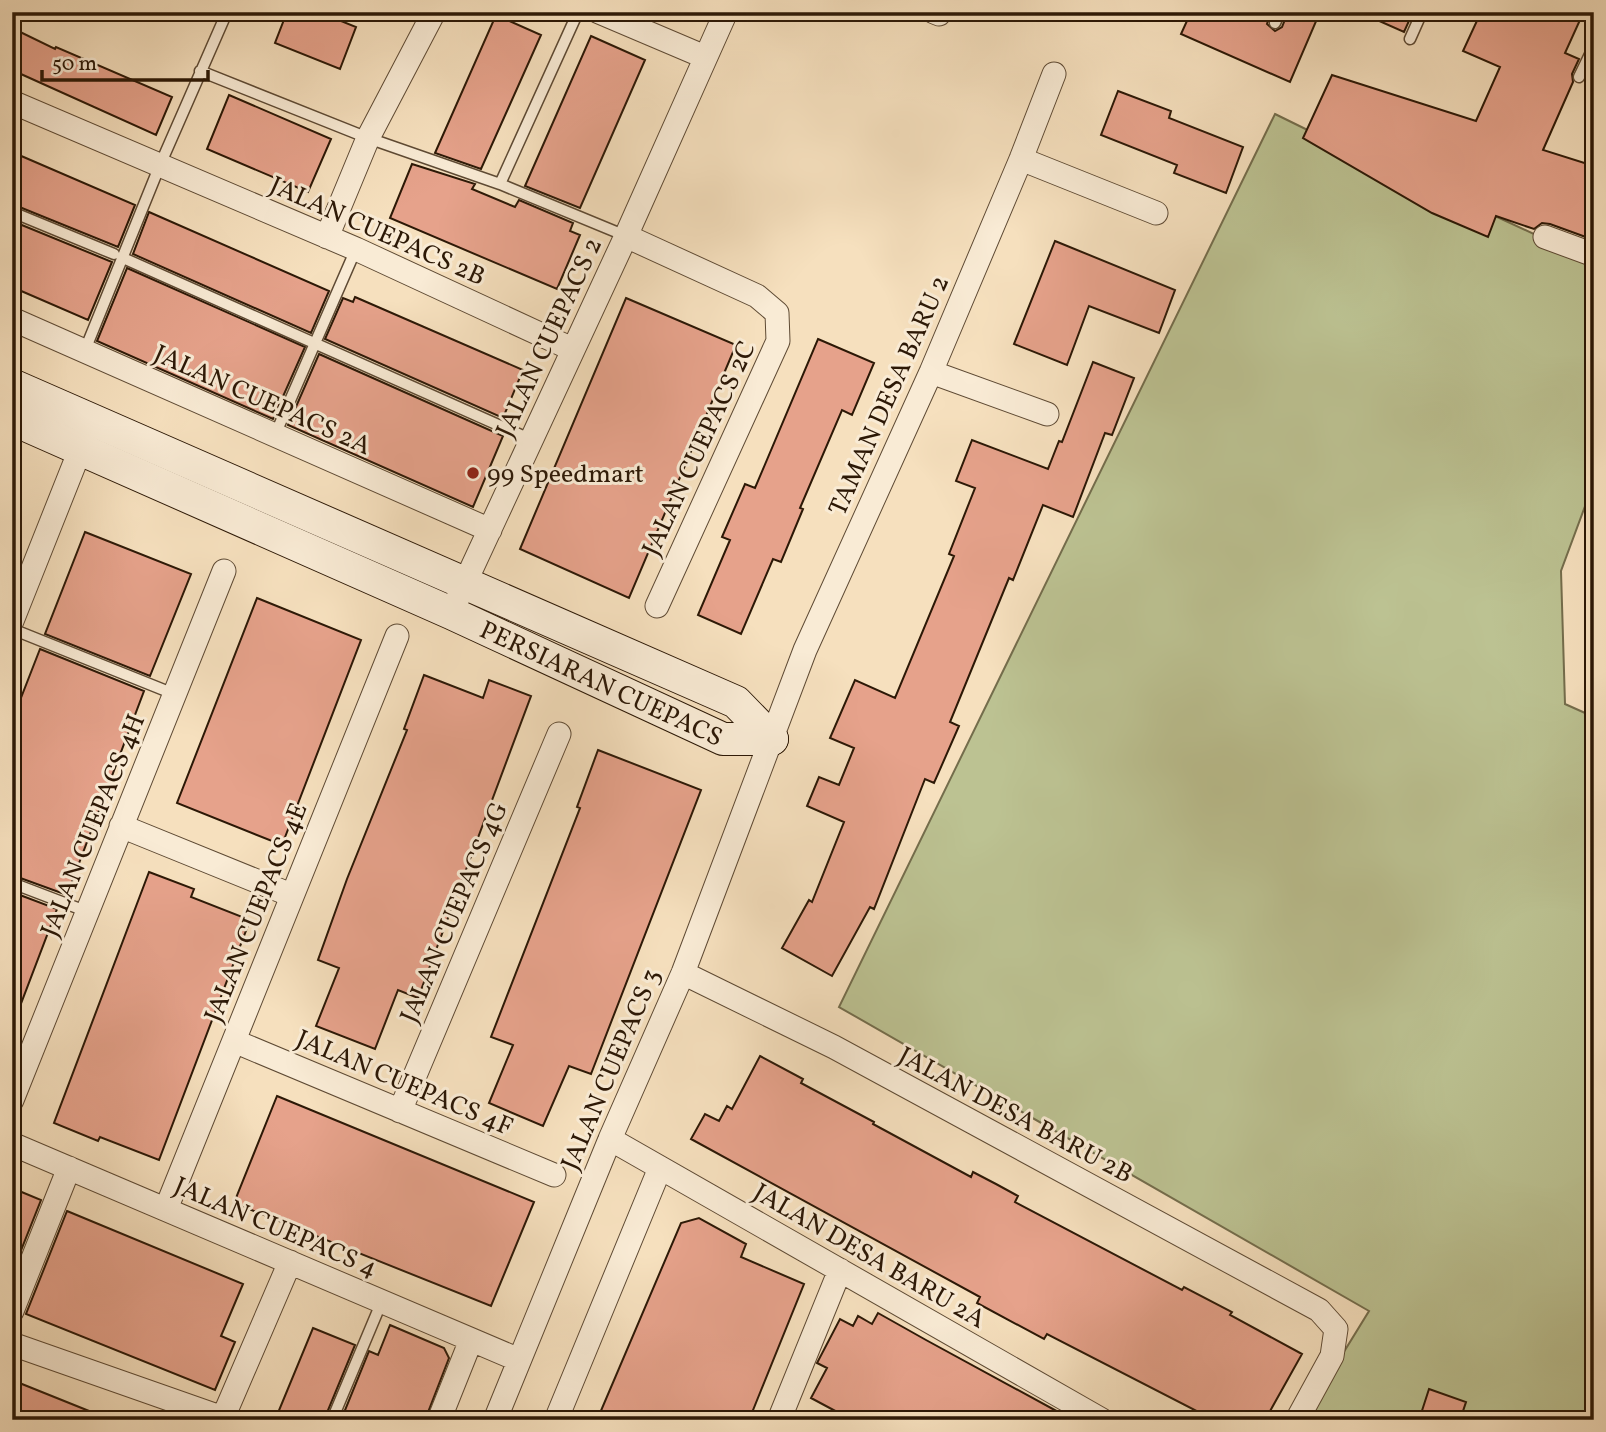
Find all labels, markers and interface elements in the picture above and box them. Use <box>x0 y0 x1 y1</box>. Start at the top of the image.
scale bar <box>42 38 208 82</box>
text: 50 m <box>52 50 97 79</box>
street label: JALAN CUEPACS 2B <box>264 168 491 296</box>
street label: JALAN CUEPACS 2 <box>488 232 612 444</box>
street label: TAMAN DESA BARU 2 <box>821 270 959 522</box>
street label: JALAN CUEPACS 2C <box>634 335 765 562</box>
street label: JALAN CUEPACS 2A <box>148 337 377 465</box>
place label: 99 Speedmart <box>487 457 644 493</box>
marker: 99 Speedmart <box>465 465 481 481</box>
street label: PERSIARAN CUEPACS <box>473 613 728 756</box>
street label: JALAN CUEPACS 4H <box>33 709 155 943</box>
street label: JALAN CUEPACS 4G <box>392 797 518 1029</box>
street label: JALAN CUEPACS 4E <box>196 798 317 1028</box>
street label: JALAN CUEPACS 3 <box>553 963 671 1176</box>
street label: JALAN CUEPACS 4F <box>290 1022 518 1146</box>
street label: JALAN DESA BARU 2B <box>891 1039 1139 1193</box>
street label: JALAN CUEPACS 4 <box>168 1169 383 1287</box>
street label: JALAN DESA BARU 2A <box>746 1175 992 1338</box>

